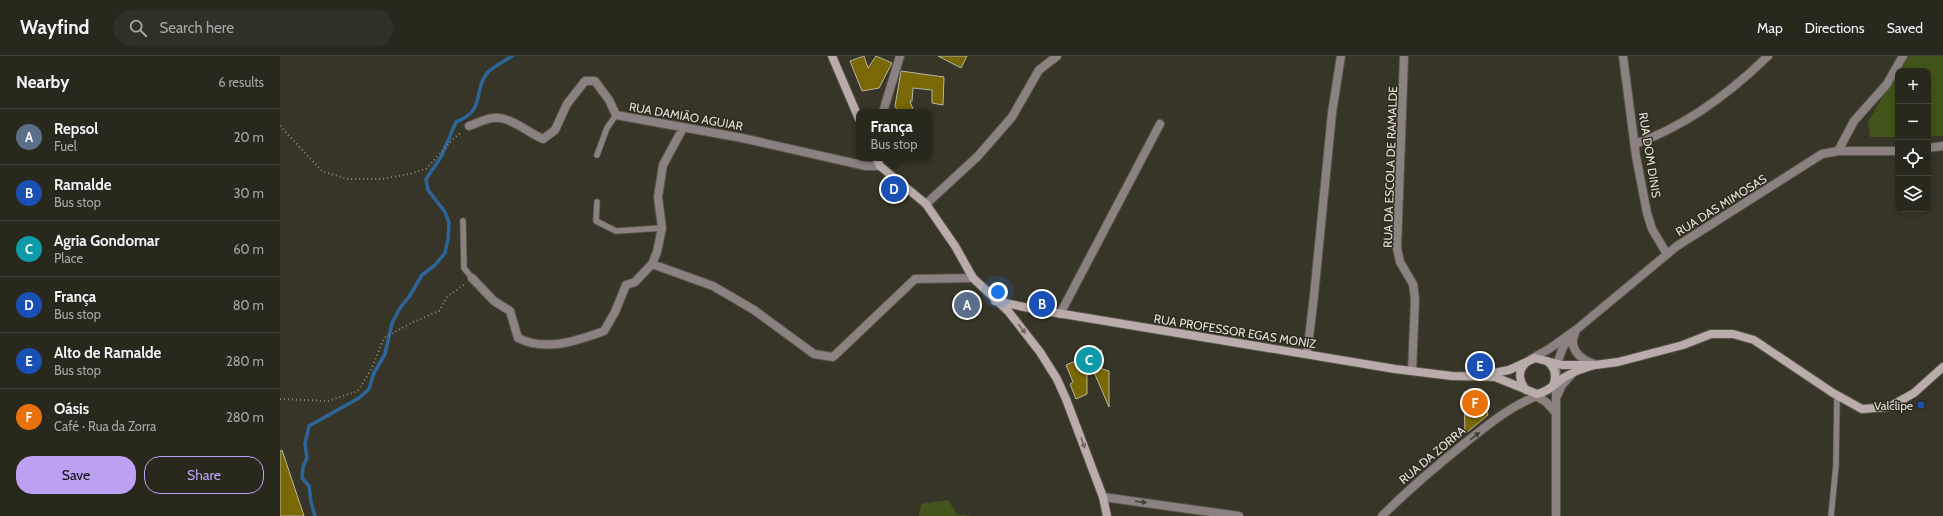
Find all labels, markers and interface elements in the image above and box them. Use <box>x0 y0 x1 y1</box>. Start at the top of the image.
search box <box>113 10 393 46</box>
text: Wayfind <box>20 16 89 39</box>
icon: search <box>127 17 149 39</box>
text: Search here <box>159 19 234 37</box>
text: Map <box>1757 19 1783 37</box>
text: Directions <box>1805 19 1865 37</box>
text: Saved <box>1887 19 1923 37</box>
map controls <box>1895 68 1931 212</box>
button: + <box>1895 68 1931 104</box>
text: Nearby <box>16 72 69 92</box>
text: 6 results <box>218 74 264 90</box>
street label: RUA DA ESCOLA DE RAMALDE <box>1380 85 1400 248</box>
street label: RUA DAMIÃO AGUIAR <box>628 99 745 134</box>
button: − <box>1895 104 1931 140</box>
popup <box>856 109 932 161</box>
street label: RUA DOM DINIS <box>1636 111 1664 199</box>
text: França <box>871 118 913 136</box>
text: Repsol <box>54 120 98 138</box>
text: A <box>25 129 33 145</box>
text: 20 m <box>234 129 264 145</box>
text: Bus stop <box>871 136 917 152</box>
text: Fuel <box>54 138 77 154</box>
button: locate <box>1895 140 1931 176</box>
street label: RUA DAS MIMOSAS <box>1673 171 1769 239</box>
pin: D <box>881 174 907 204</box>
text: Ramalde <box>54 176 111 194</box>
button: layers <box>1895 176 1931 212</box>
text: B <box>25 185 33 201</box>
text: 30 m <box>234 185 264 201</box>
text: Bus stop <box>54 194 101 210</box>
text: Agria Gondomar <box>54 232 159 250</box>
text: C <box>25 241 33 257</box>
text: 60 m <box>233 241 264 257</box>
text: Place <box>54 250 83 266</box>
your location <box>988 282 1008 302</box>
text: França <box>54 288 96 306</box>
pin: B <box>1029 289 1055 319</box>
pin: A <box>954 290 980 320</box>
text: D <box>24 297 34 313</box>
text: 80 m <box>233 297 264 313</box>
text: Bus stop <box>54 306 101 322</box>
street label: RUA PROFESSOR EGAS MONIZ <box>1153 311 1318 351</box>
one-way arrow <box>1018 324 1027 334</box>
text: Alto de Ramalde <box>54 344 161 362</box>
pin: C <box>1076 345 1102 375</box>
pin: E <box>1467 351 1493 381</box>
text: E <box>25 353 33 369</box>
text: 280 m <box>226 353 264 369</box>
text: Bus stop <box>54 362 101 378</box>
pin: F <box>1462 388 1488 418</box>
place label: Valclipe <box>1874 398 1913 413</box>
text: Oásis <box>54 400 89 418</box>
marker: Valclipe <box>1916 400 1926 410</box>
text: F <box>26 409 32 425</box>
text: 280 m <box>226 409 264 425</box>
text: Café · Rua da Zorra <box>54 418 156 434</box>
street label: RUA DA ZORRA <box>1396 423 1469 487</box>
one-way arrow <box>1469 431 1480 440</box>
one-way arrow <box>1080 437 1086 449</box>
button: Save <box>16 456 136 494</box>
button: Share <box>144 456 264 494</box>
one-way arrow <box>1135 499 1147 505</box>

